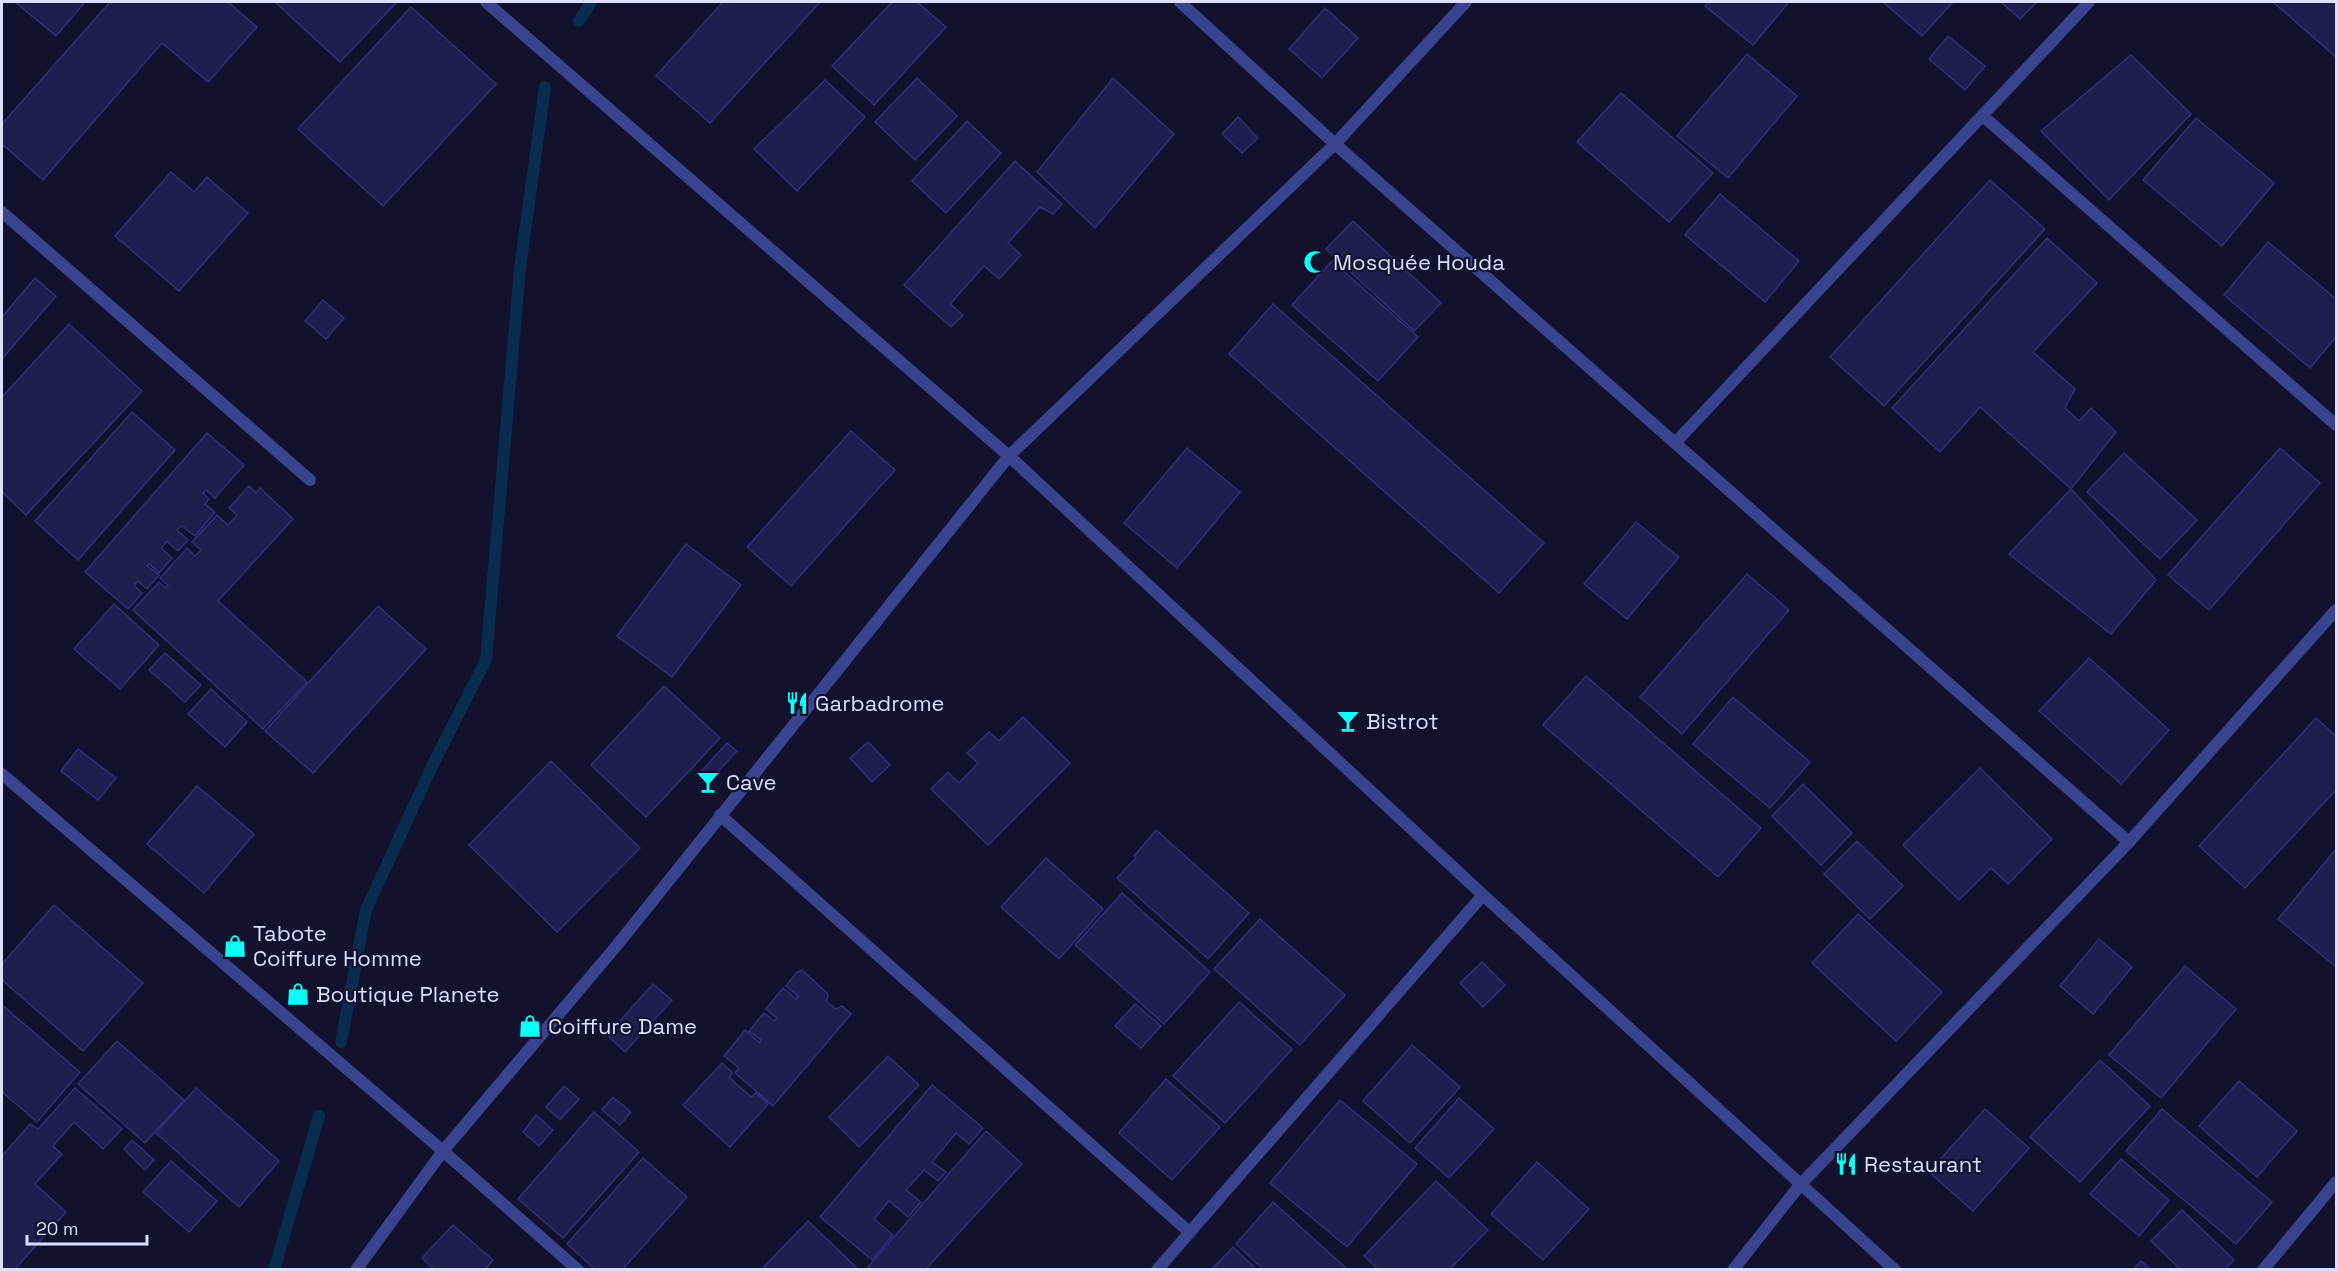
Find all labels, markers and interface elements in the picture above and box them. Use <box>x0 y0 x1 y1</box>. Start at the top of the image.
place label: Mosquée Houda <box>1333 248 1505 276</box>
mosque icon: Mosquée Houda <box>1302 249 1328 275</box>
place label: Garbadrome <box>815 689 945 717</box>
restaurant icon: Garbadrome <box>784 690 810 716</box>
place label: Bistrot <box>1366 707 1439 735</box>
bar icon: Bistrot <box>1335 708 1361 734</box>
place label: Cave <box>726 768 777 796</box>
bar icon: Cave <box>695 769 721 795</box>
place label: Tabote Coiffure Homme <box>253 919 422 972</box>
shop icon: Tabote Coiffure Homme <box>222 933 248 959</box>
place label: Boutique Planete <box>316 980 500 1008</box>
shop icon: Boutique Planete <box>285 981 311 1007</box>
place label: Coiffure Dame <box>548 1012 697 1040</box>
shop icon: Coiffure Dame <box>517 1013 543 1039</box>
place label: Restaurant <box>1864 1150 1982 1178</box>
restaurant icon: Restaurant <box>1833 1151 1859 1177</box>
scale bar <box>27 1208 147 1246</box>
text: 20 m <box>36 1217 79 1240</box>

